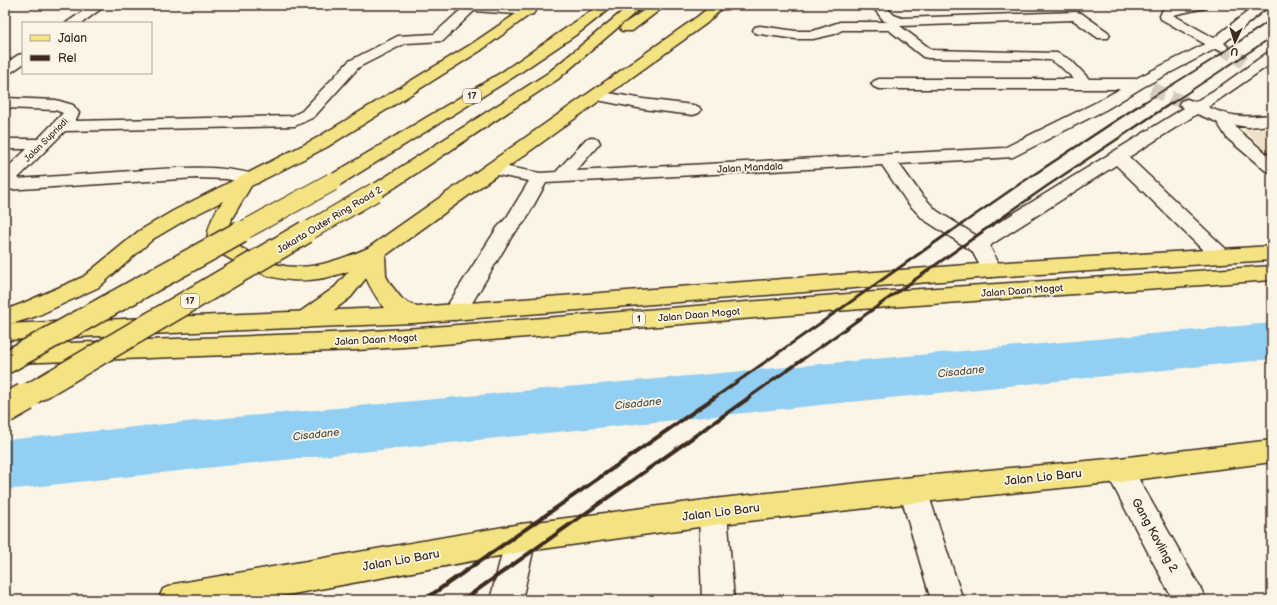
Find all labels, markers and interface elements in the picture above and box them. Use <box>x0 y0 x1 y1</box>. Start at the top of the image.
legend <box>22 22 152 74</box>
north arrow <box>1215 22 1255 62</box>
text: Jalan <box>58 31 87 46</box>
text: U <box>1230 45 1239 58</box>
text: Rel <box>58 51 76 66</box>
road number: 17 <box>463 89 481 103</box>
street label: Jalan Supriadi <box>22 116 71 165</box>
street label: Jalan Mandala <box>717 160 784 176</box>
street label: Jakarta Outer Ring Road 2 <box>275 184 384 256</box>
street label: Jalan Daan Mogot <box>981 282 1064 300</box>
road number: 17 <box>181 294 199 308</box>
street label: Jalan Daan Mogot <box>658 305 741 325</box>
road number: 1 <box>633 312 645 326</box>
street label: Jalan Daan Mogot <box>335 332 418 348</box>
water label: Cisadane <box>937 363 986 380</box>
water label: Cisadane <box>614 395 663 412</box>
water label: Cisadane <box>292 426 341 443</box>
street label: Jalan Lio Baru <box>1003 466 1083 489</box>
street label: Gang Kavling 2 <box>1128 496 1181 575</box>
street label: Jalan Lio Baru <box>681 500 761 525</box>
street label: Jalan Lio Baru <box>361 546 441 575</box>

